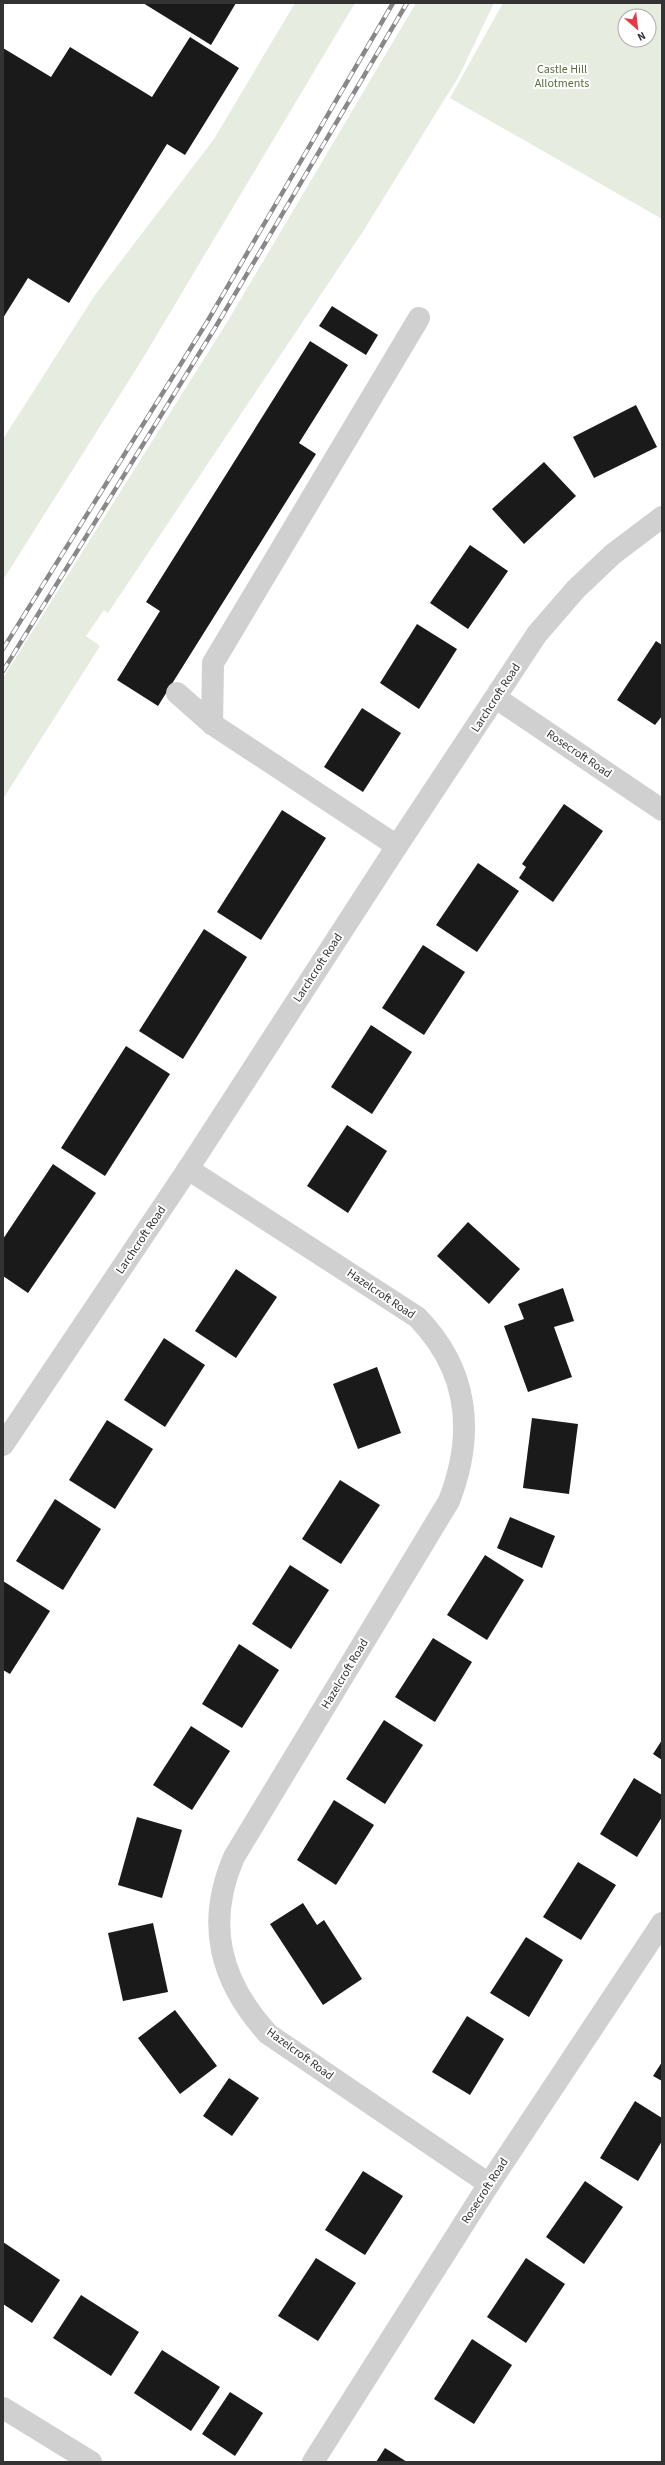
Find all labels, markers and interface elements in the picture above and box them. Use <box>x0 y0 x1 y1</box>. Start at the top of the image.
north arrow <box>617 8 657 48</box>
text: N <box>635 28 648 45</box>
park label: Castle Hill Allotments <box>535 61 589 92</box>
street label: Larchcroft Road <box>467 660 525 736</box>
street label: Rosecroft Road <box>543 726 615 782</box>
street label: Larchcroft Road <box>289 930 347 1006</box>
street label: Larchcroft Road <box>112 1202 170 1278</box>
street label: Hazelcroft Road <box>343 1265 419 1323</box>
street label: Hazelcroft Road <box>317 1636 373 1712</box>
street label: Hazelcroft Road <box>263 2024 337 2084</box>
street label: Rosecroft Road <box>457 2155 513 2227</box>

